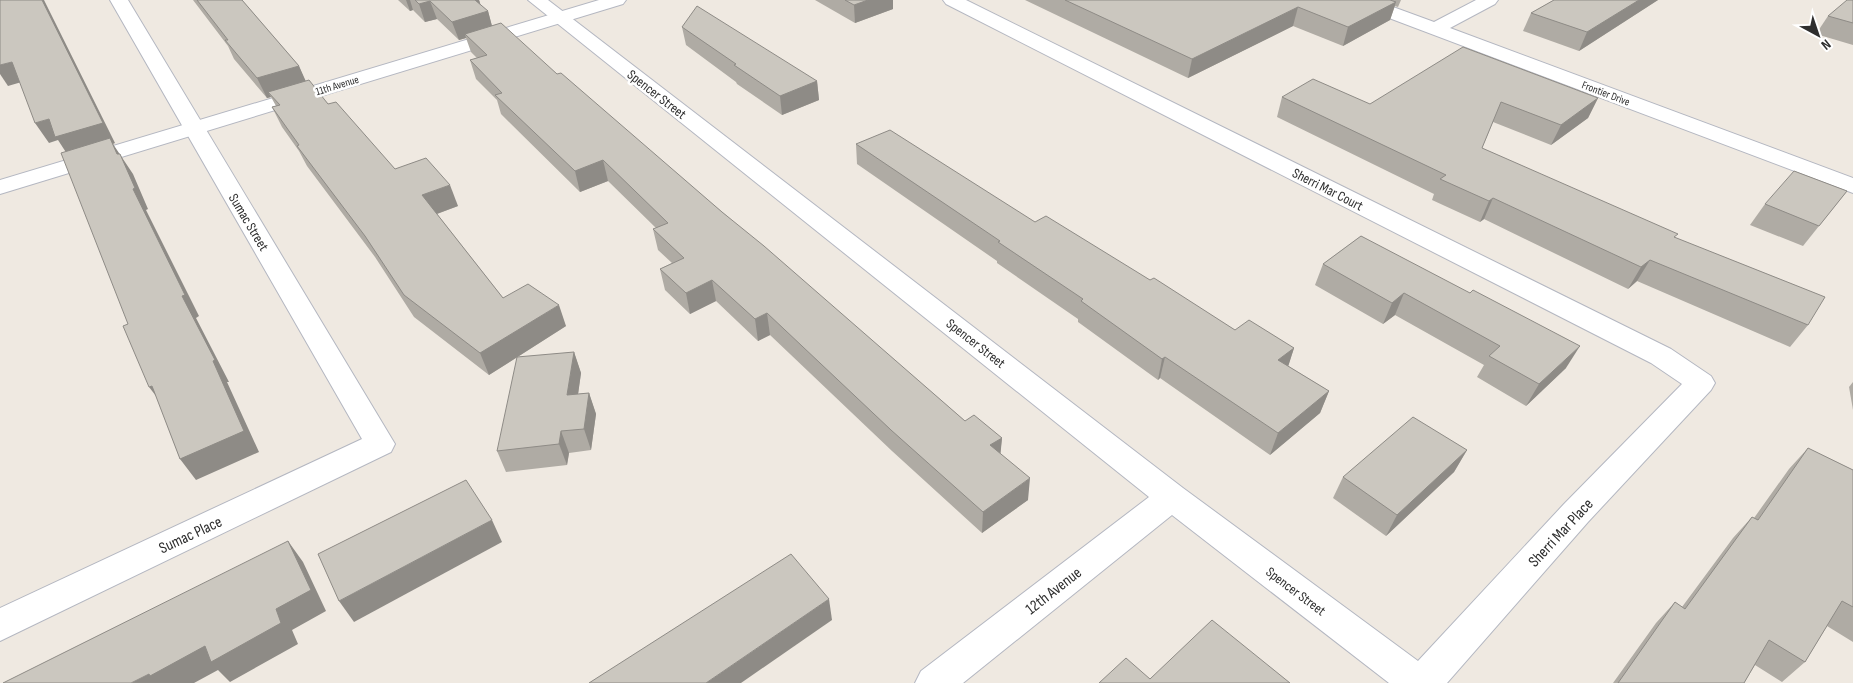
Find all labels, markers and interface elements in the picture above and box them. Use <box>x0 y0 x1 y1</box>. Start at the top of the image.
north arrow <box>1793 10 1843 60</box>
text: N <box>1818 36 1834 53</box>
street label: Spencer Street <box>624 66 690 123</box>
street label: 11th Avenue <box>314 73 360 98</box>
street label: Frontier Drive <box>1580 78 1632 109</box>
street label: Sherri Mar Court <box>1290 164 1366 215</box>
street label: Sumac Street <box>225 191 272 254</box>
street label: Spencer Street <box>943 315 1009 372</box>
street label: Sherri Mar Place <box>1525 495 1597 571</box>
street label: Sumac Place <box>156 512 225 558</box>
street label: 12th Avenue <box>1022 563 1086 619</box>
street label: Spencer Street <box>1262 563 1329 619</box>

